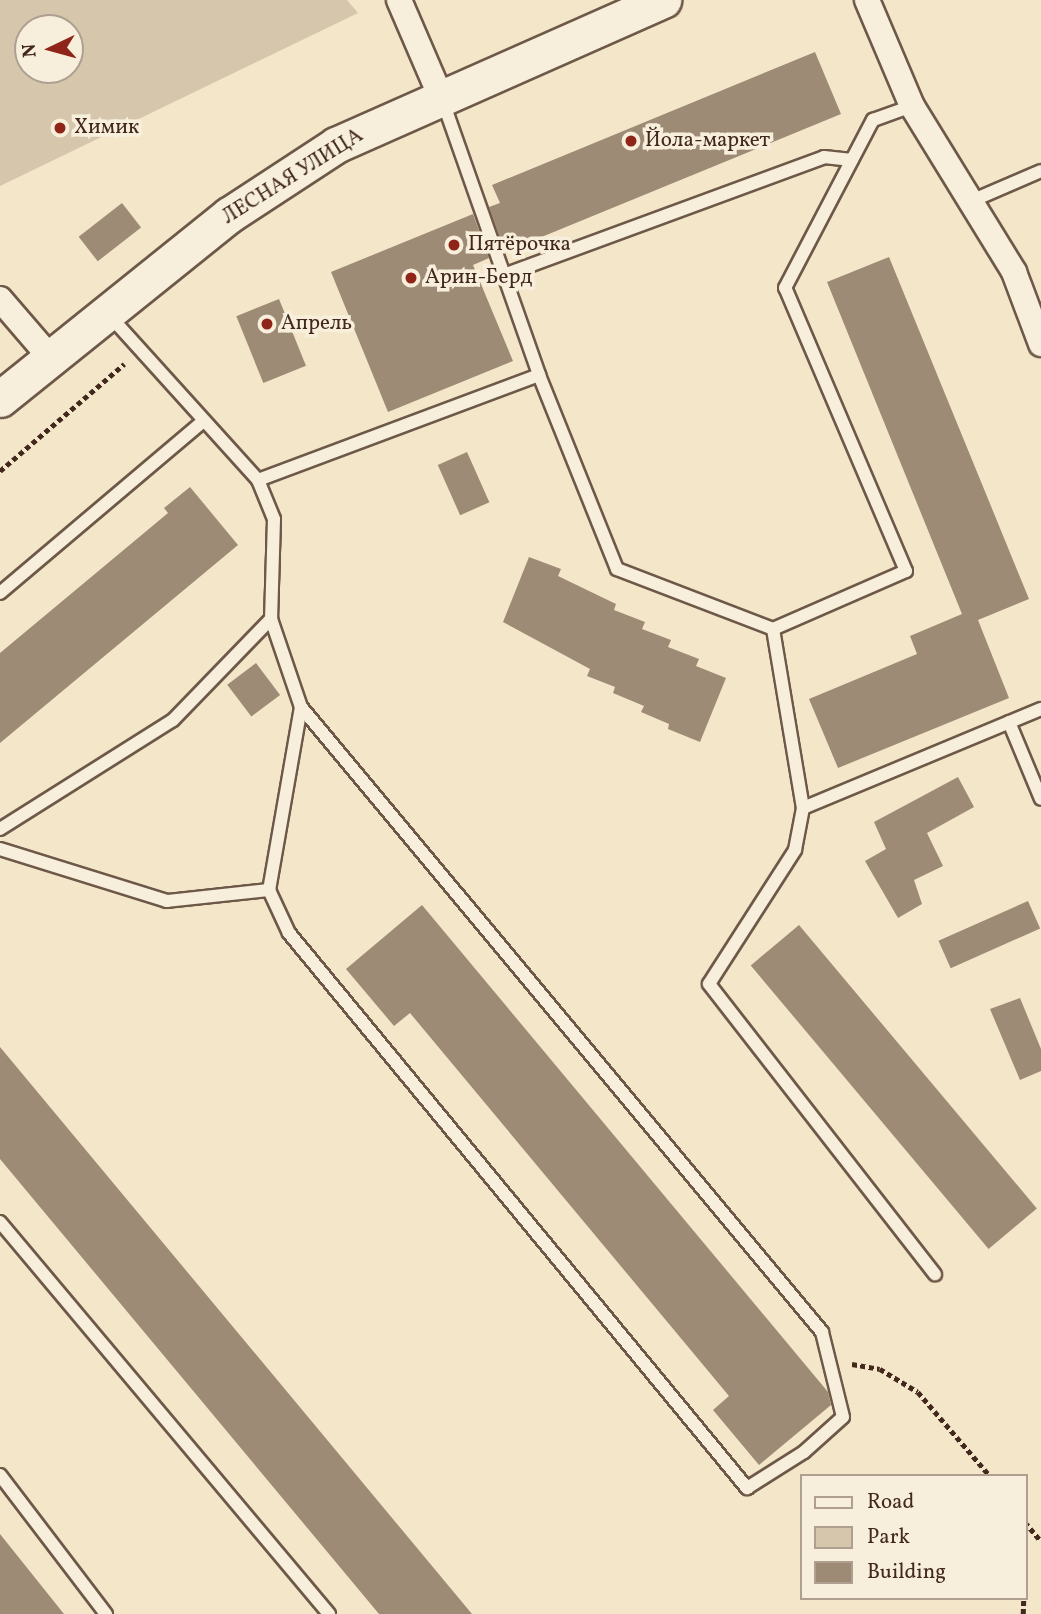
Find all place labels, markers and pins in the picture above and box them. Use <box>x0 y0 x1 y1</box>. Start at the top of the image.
place label: Химик <box>74 115 139 141</box>
marker: Химик <box>52 120 68 136</box>
place label: Йола-маркет <box>645 128 770 154</box>
marker: Йола-маркет <box>623 133 639 149</box>
place label: Пятёрочка <box>468 232 571 258</box>
marker: Пятёрочка <box>446 237 462 253</box>
place label: Арин-Берд <box>425 265 532 291</box>
marker: Арин-Берд <box>403 270 419 286</box>
place label: Апрель <box>281 311 352 337</box>
marker: Апрель <box>259 316 275 332</box>

